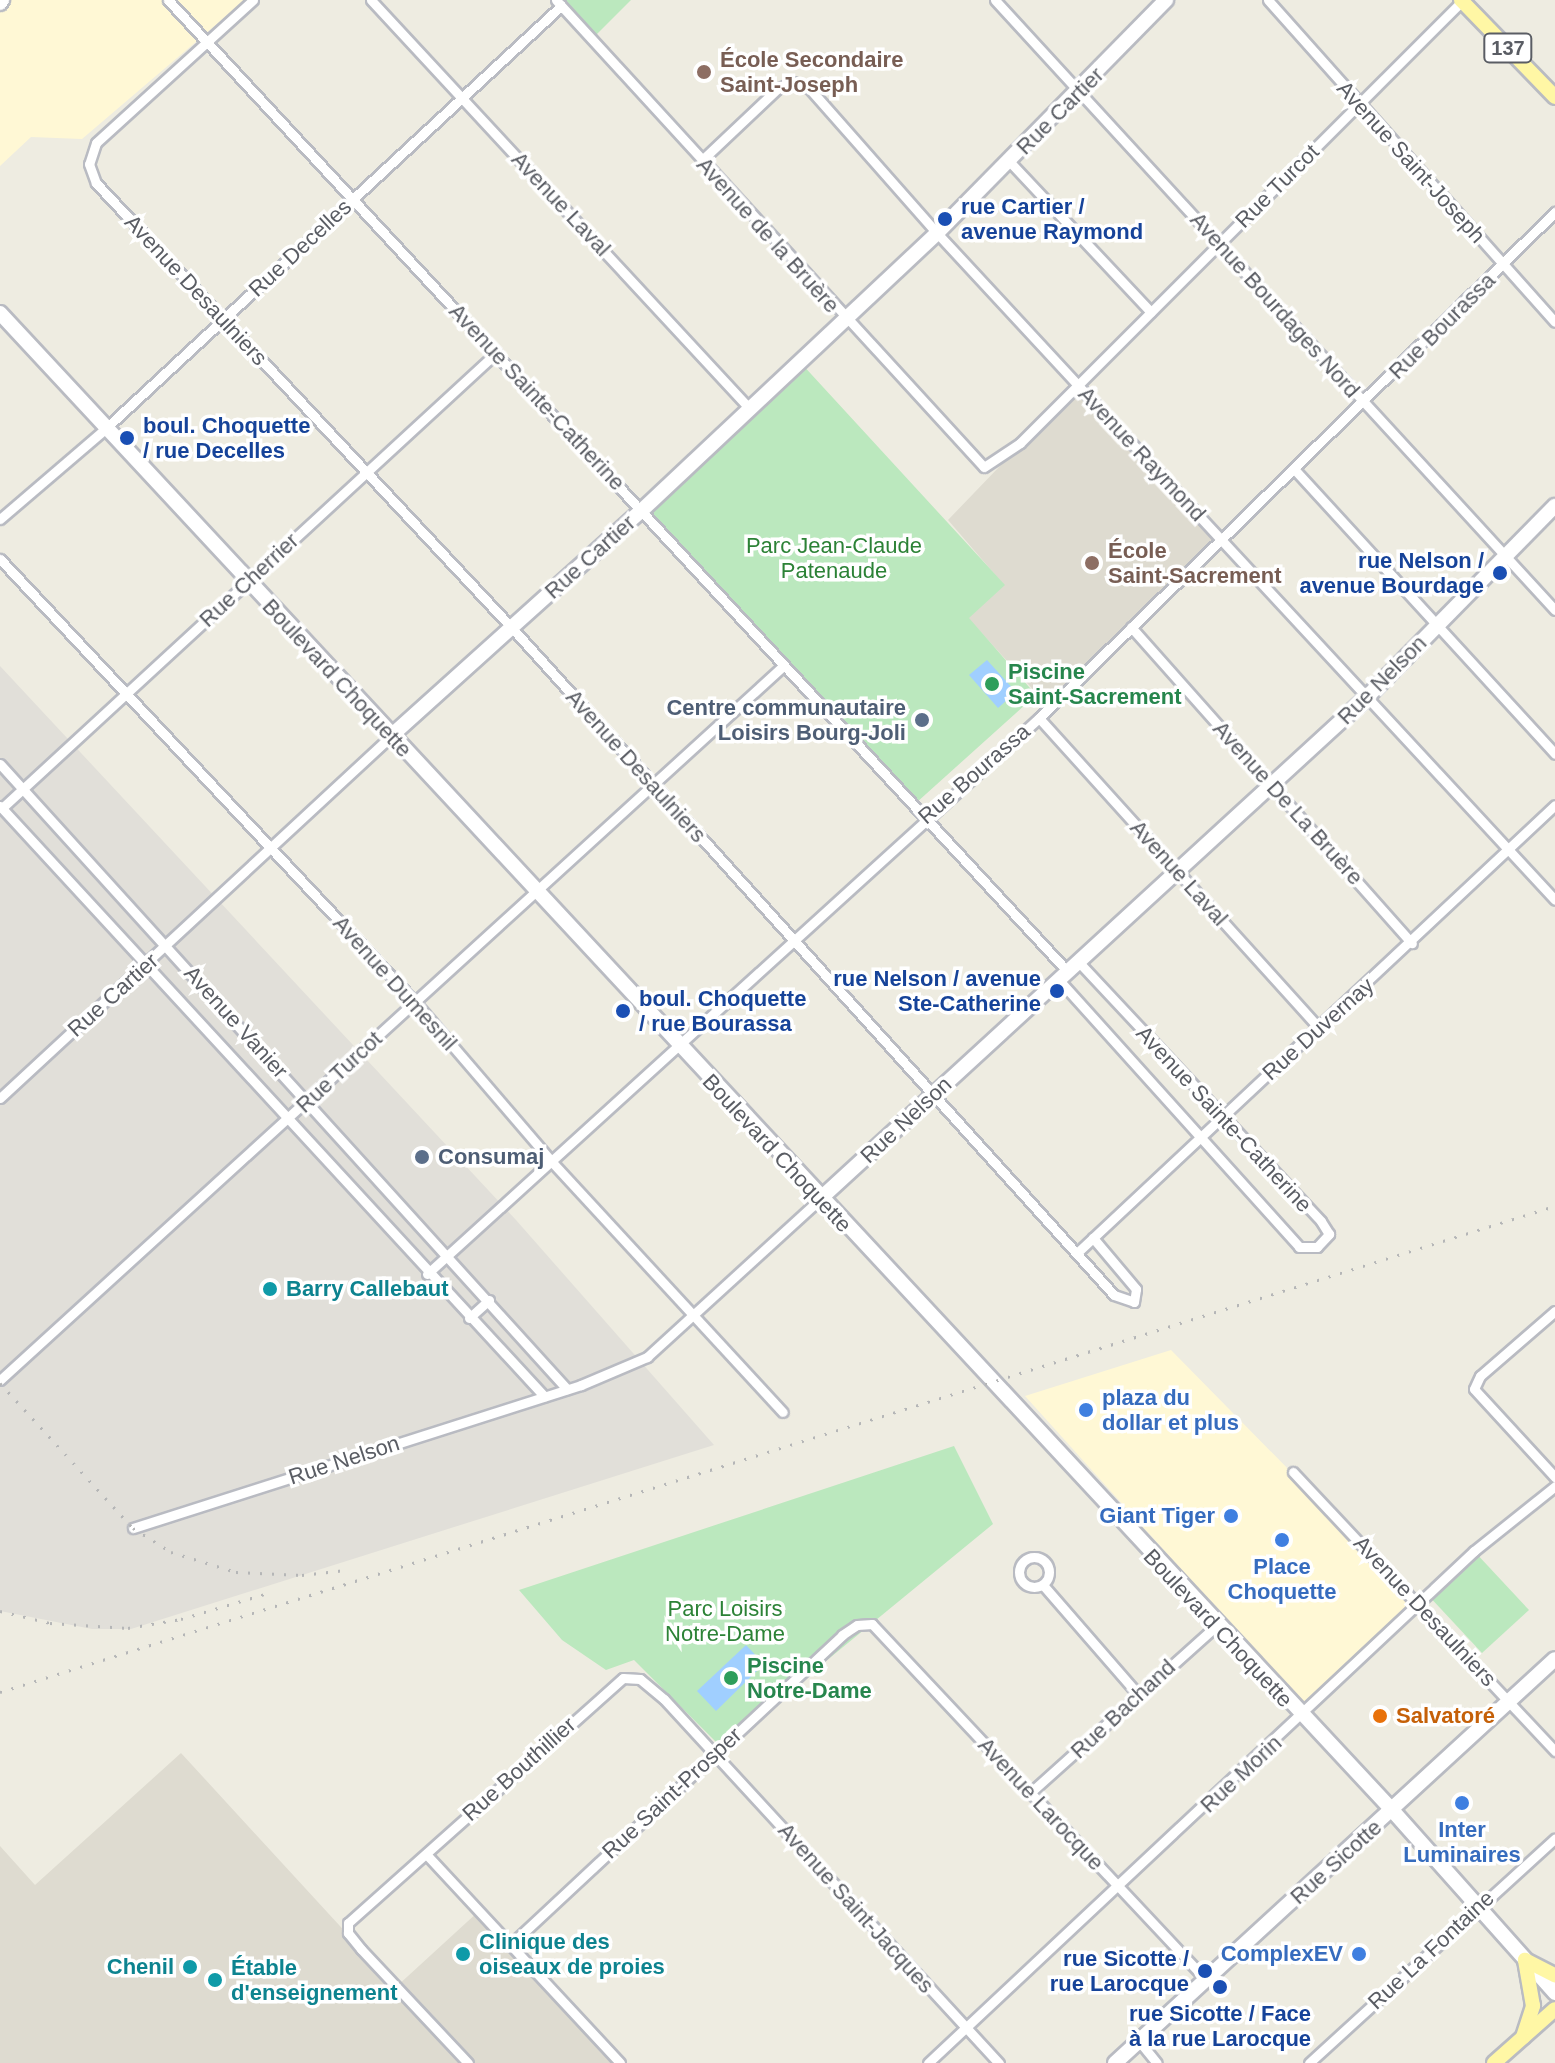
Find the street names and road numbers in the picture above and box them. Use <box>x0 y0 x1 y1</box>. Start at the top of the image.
road number: 137 <box>1482 32 1534 64</box>
street label: Rue Cartier <box>1011 62 1109 160</box>
street label: Avenue Saint-Joseph <box>1331 76 1491 248</box>
street label: Rue Turcot <box>1229 138 1325 234</box>
street label: Avenue Laval <box>506 146 616 262</box>
street label: Avenue de la Bruère <box>691 152 845 318</box>
street label: Rue Decelles <box>243 194 357 302</box>
street label: Avenue Bourdages Nord <box>1185 207 1365 403</box>
street label: Avenue Desaulniers <box>119 209 273 371</box>
street label: Rue Bourassa <box>1383 267 1501 385</box>
street label: Avenue Sainte-Catherine <box>444 298 630 496</box>
street label: Avenue Raymond <box>1073 381 1211 527</box>
street label: Rue Cartier <box>539 510 641 604</box>
street label: Rue Cherrier <box>194 527 304 633</box>
street label: Boulevard Choquette <box>257 593 417 763</box>
street label: Rue Nelson <box>1332 630 1432 730</box>
street label: Avenue Desaulniers <box>560 684 712 848</box>
street label: Avenue De La Bruère <box>1208 716 1368 890</box>
street label: Rue Bourassa <box>913 718 1035 830</box>
street label: Avenue Laval <box>1125 815 1233 931</box>
street label: Avenue Dumesnil <box>328 910 462 1056</box>
street label: Rue Cartier <box>62 948 164 1042</box>
street label: Avenue Vanier <box>179 960 293 1084</box>
street label: Rue Duvernay <box>1257 972 1379 1086</box>
street label: Avenue Sainte-Catherine <box>1131 1020 1317 1218</box>
street label: Rue Turcot <box>291 1026 387 1118</box>
street label: Boulevard Choquette <box>697 1068 857 1238</box>
street label: Rue Nelson <box>855 1071 957 1169</box>
street label: Rue Nelson <box>285 1430 403 1490</box>
street label: Avenue Desaulniers <box>1348 1530 1502 1692</box>
street label: Boulevard Choquette <box>1138 1543 1298 1713</box>
street label: Rue Bachand <box>1065 1654 1181 1764</box>
street label: Rue Bouthillier <box>457 1711 581 1827</box>
street label: Rue Saint-Prosper <box>597 1722 747 1864</box>
street label: Rue Morin <box>1195 1730 1287 1818</box>
street label: Avenue Larocque <box>973 1732 1109 1876</box>
street label: Rue Sicotte <box>1285 1814 1387 1910</box>
street label: Avenue Saint-Jacques <box>773 1818 939 1998</box>
street label: Rue La Fontaine <box>1363 1885 1499 2015</box>

